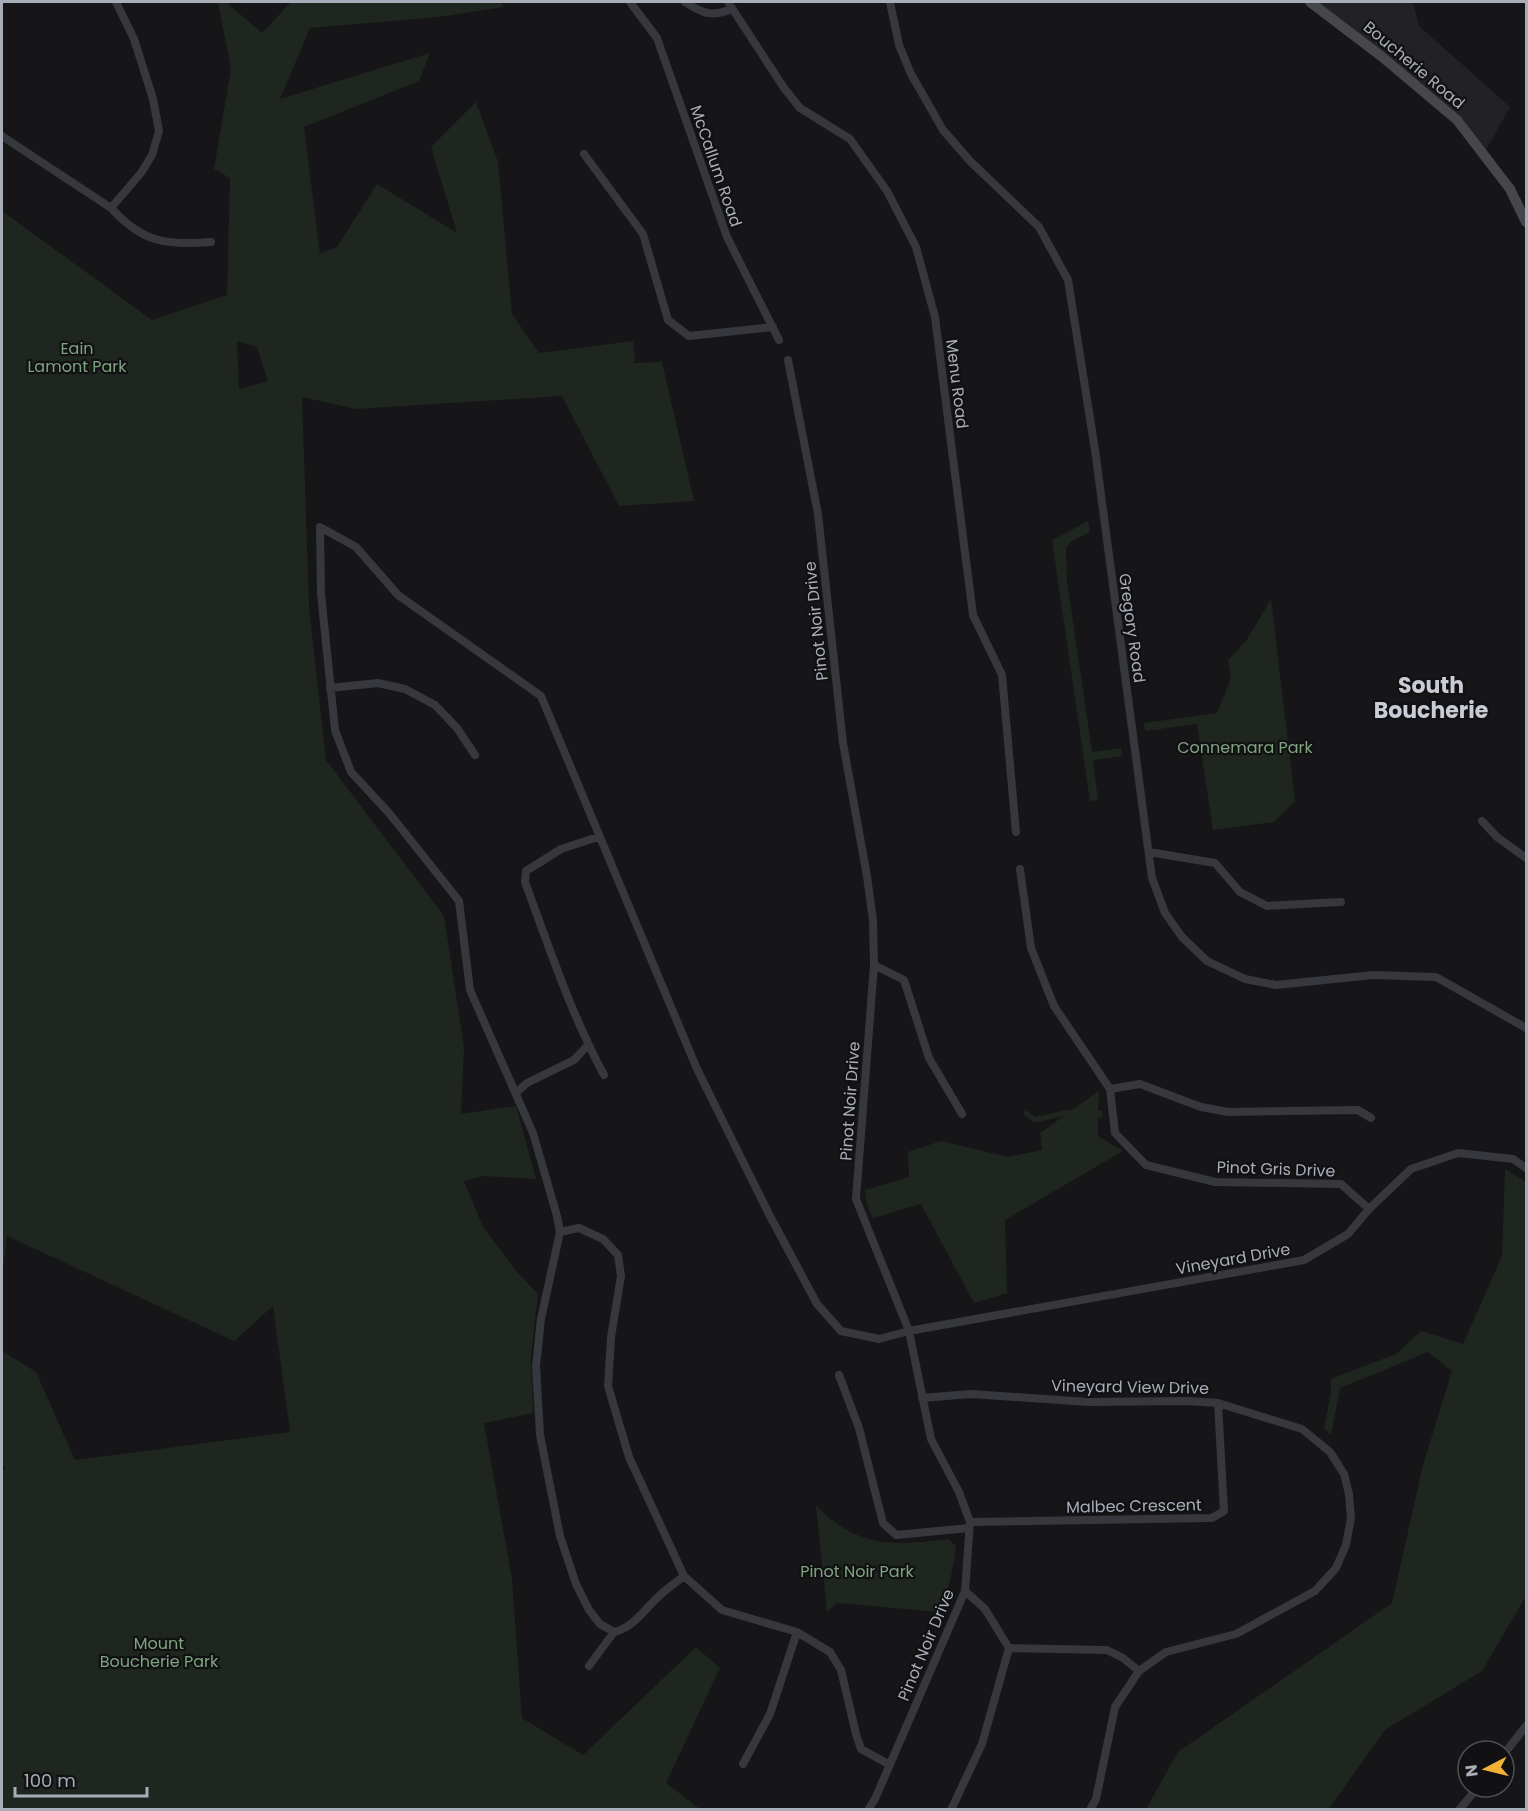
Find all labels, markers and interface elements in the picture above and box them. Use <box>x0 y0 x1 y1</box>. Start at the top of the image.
street label: Boucherie Road <box>1358 16 1470 114</box>
street label: McCallum Road <box>684 102 748 230</box>
park label: Eain Lamont Park <box>27 337 127 378</box>
street label: Menu Road <box>940 338 974 430</box>
street label: Pinot Noir Drive <box>798 560 834 682</box>
street label: Gregory Road <box>1113 572 1151 684</box>
district label: South Boucherie <box>1374 670 1488 726</box>
park label: Connemara Park <box>1177 736 1314 759</box>
street label: Pinot Noir Drive <box>834 1040 866 1161</box>
street label: Pinot Gris Drive <box>1216 1155 1336 1183</box>
street label: Vineyard Drive <box>1174 1238 1292 1280</box>
street label: Vineyard View Drive <box>1051 1374 1209 1400</box>
street label: Malbec Crescent <box>1066 1493 1202 1519</box>
park label: Pinot Noir Park <box>800 1560 915 1583</box>
street label: Pinot Noir Drive <box>892 1585 960 1705</box>
park label: Mount Boucherie Park <box>100 1632 219 1673</box>
north arrow <box>1456 1739 1516 1799</box>
scale bar <box>15 1760 147 1798</box>
text: N <box>1459 1763 1484 1778</box>
text: 100 m <box>24 1768 76 1793</box>

